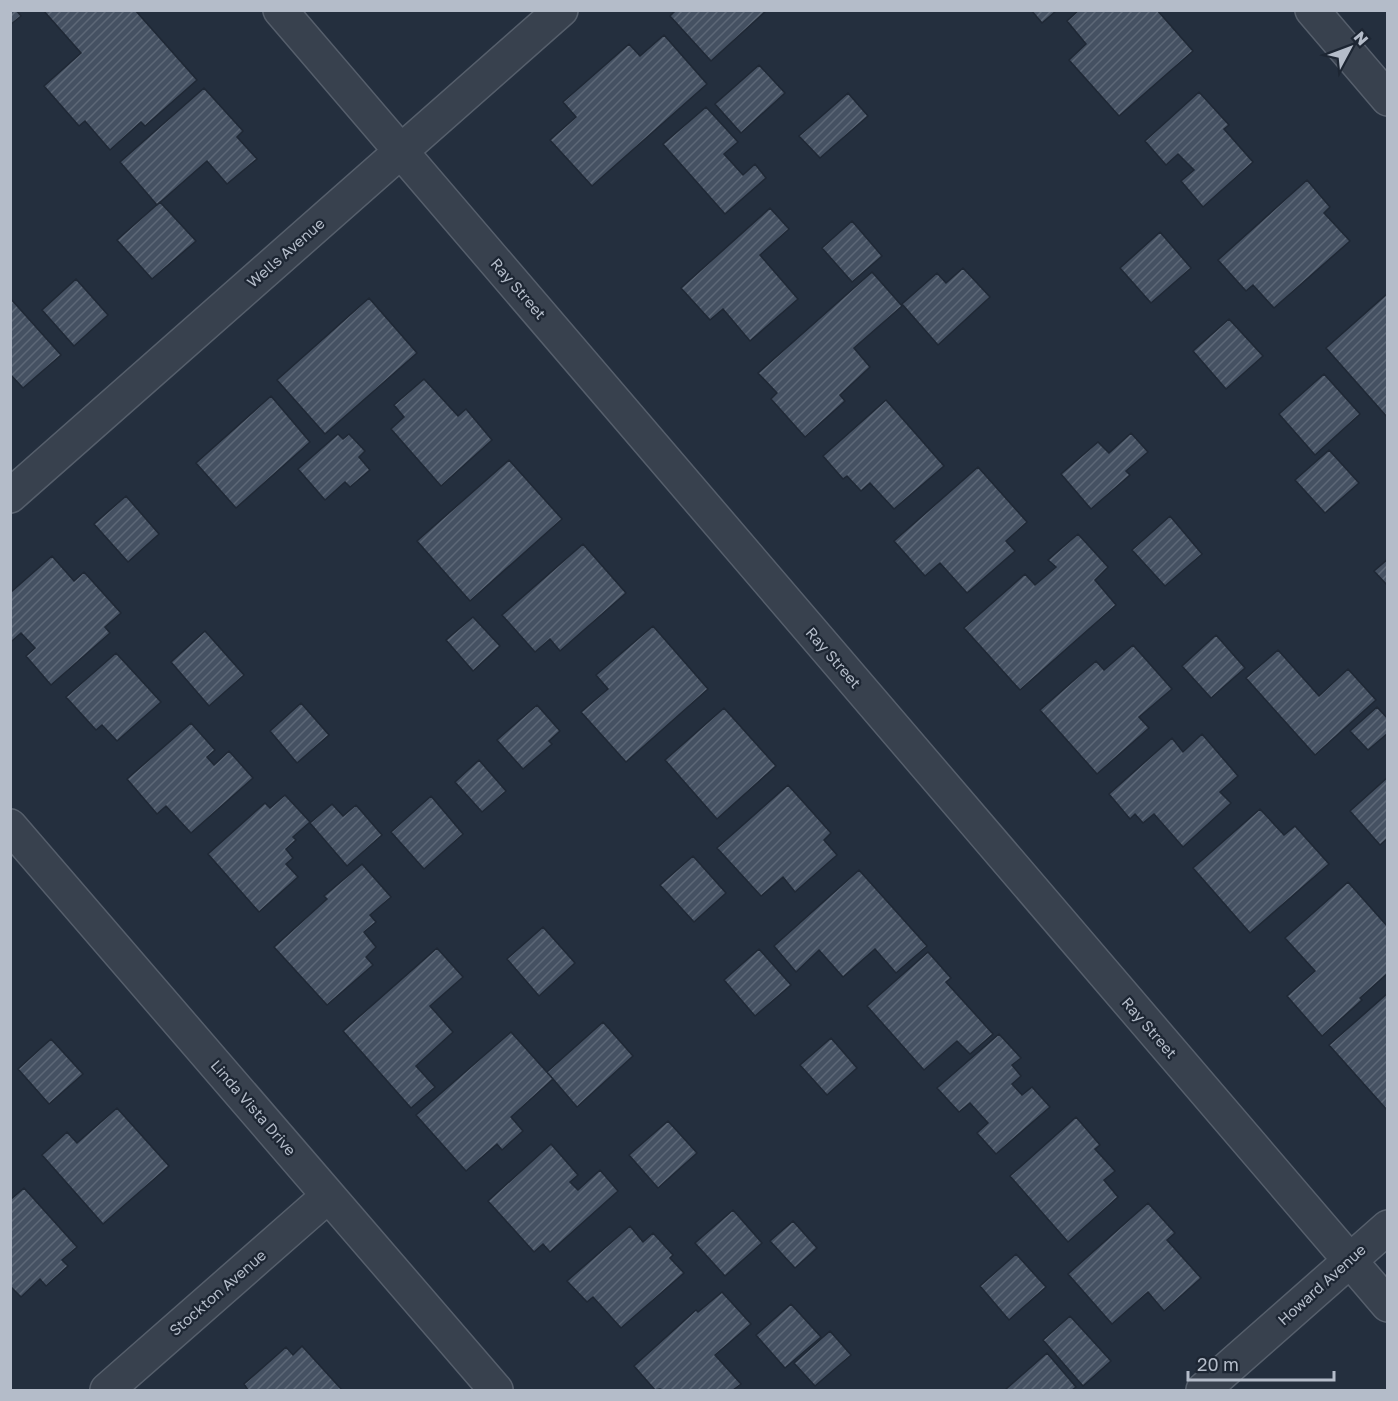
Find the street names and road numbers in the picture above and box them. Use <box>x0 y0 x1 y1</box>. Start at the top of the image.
street label: Wells Avenue <box>243 214 328 291</box>
street label: Ray Street <box>487 254 550 322</box>
street label: Ray Street <box>802 623 865 691</box>
street label: Ray Street <box>1118 993 1181 1061</box>
street label: Linda Vista Drive <box>207 1056 300 1159</box>
street label: Howard Avenue <box>1274 1240 1369 1328</box>
street label: Stockton Avenue <box>165 1245 270 1339</box>

